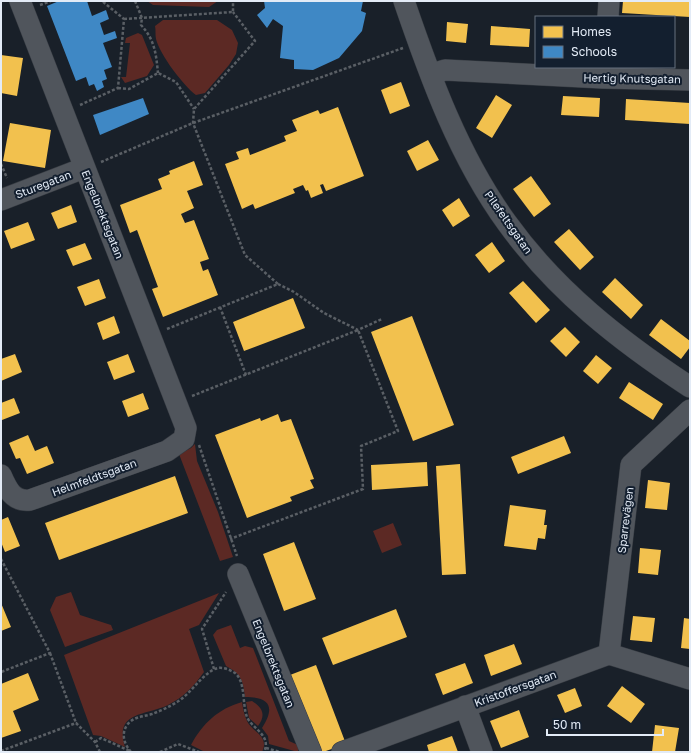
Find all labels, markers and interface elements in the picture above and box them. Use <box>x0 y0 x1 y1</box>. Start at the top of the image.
legend <box>535 16 675 68</box>
text: Homes <box>571 24 611 39</box>
text: Schools <box>571 44 617 59</box>
street label: Hertig Knutsgatan <box>583 71 681 85</box>
street label: Sturegatan <box>13 167 73 201</box>
street label: Engelbrektsgatan <box>79 168 127 260</box>
street label: Pilefeltsgatan <box>482 188 536 256</box>
street label: Helmfeldtsgatan <box>50 456 138 498</box>
street label: Sparrevägen <box>614 486 636 554</box>
street label: Engelbrektsgatan <box>250 617 298 709</box>
street label: Kristoffersgatan <box>472 667 558 709</box>
scale bar <box>547 711 663 737</box>
text: 50 m <box>553 717 581 732</box>

